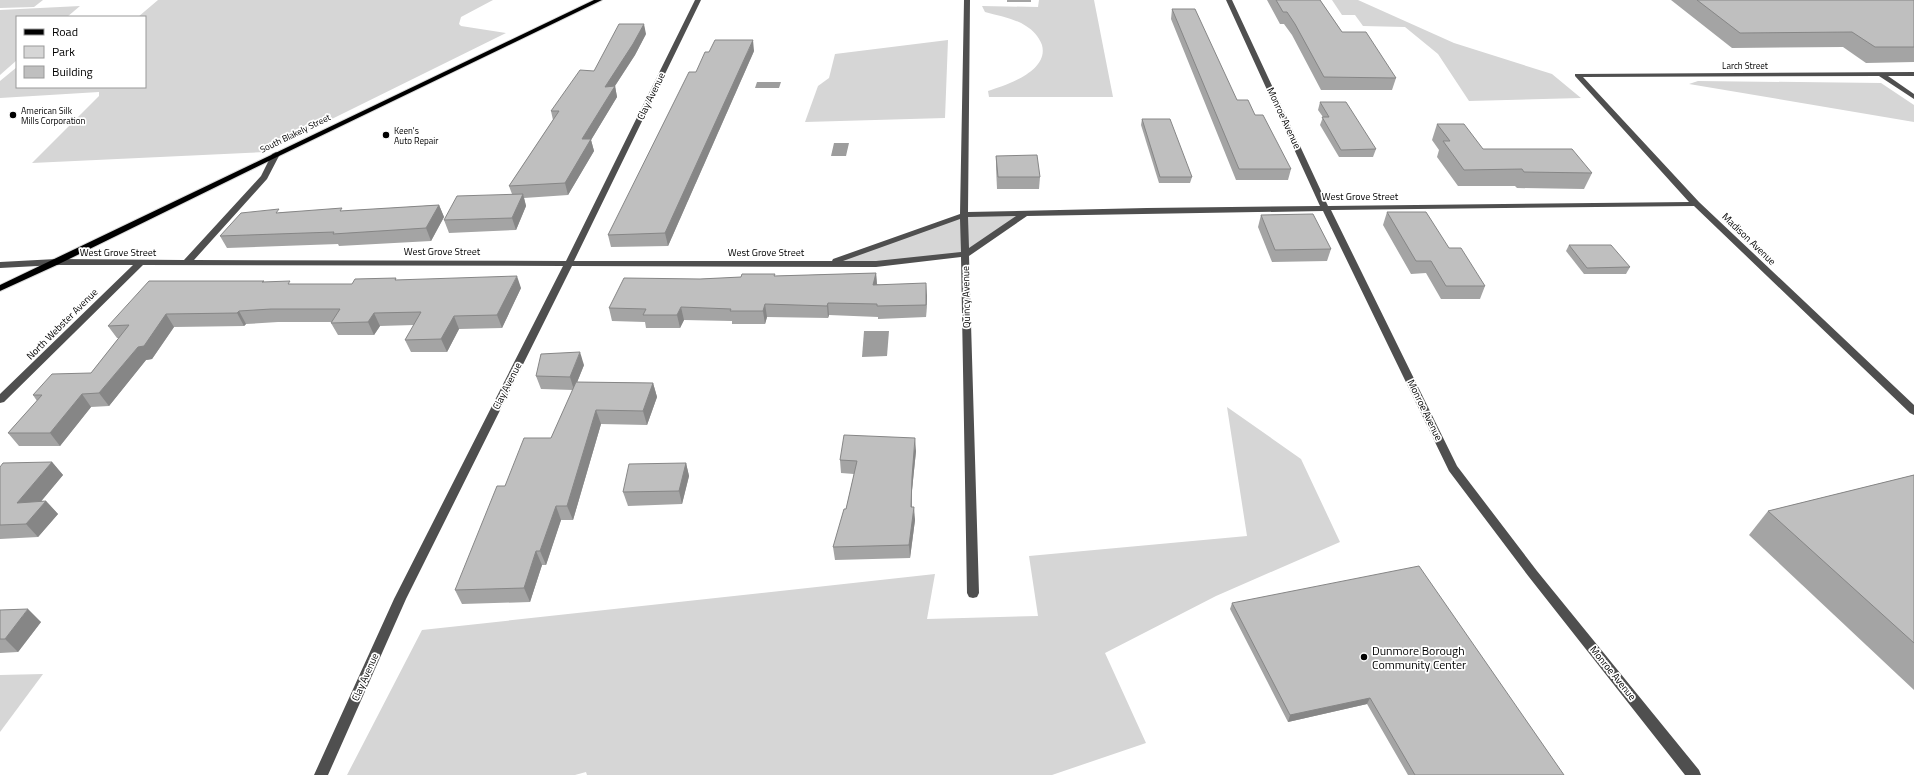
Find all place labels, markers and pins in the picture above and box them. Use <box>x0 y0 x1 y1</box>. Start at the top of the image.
place label: American Silk Mills Corporation <box>21 104 86 127</box>
marker: American Silk Mills Corporation <box>8 110 18 120</box>
place label: Keen's Auto Repair <box>394 124 438 147</box>
marker: Keen's Auto Repair <box>381 130 391 140</box>
place label: Dunmore Borough Community Center <box>1372 641 1466 674</box>
marker: Dunmore Borough Community Center <box>1359 652 1369 662</box>

